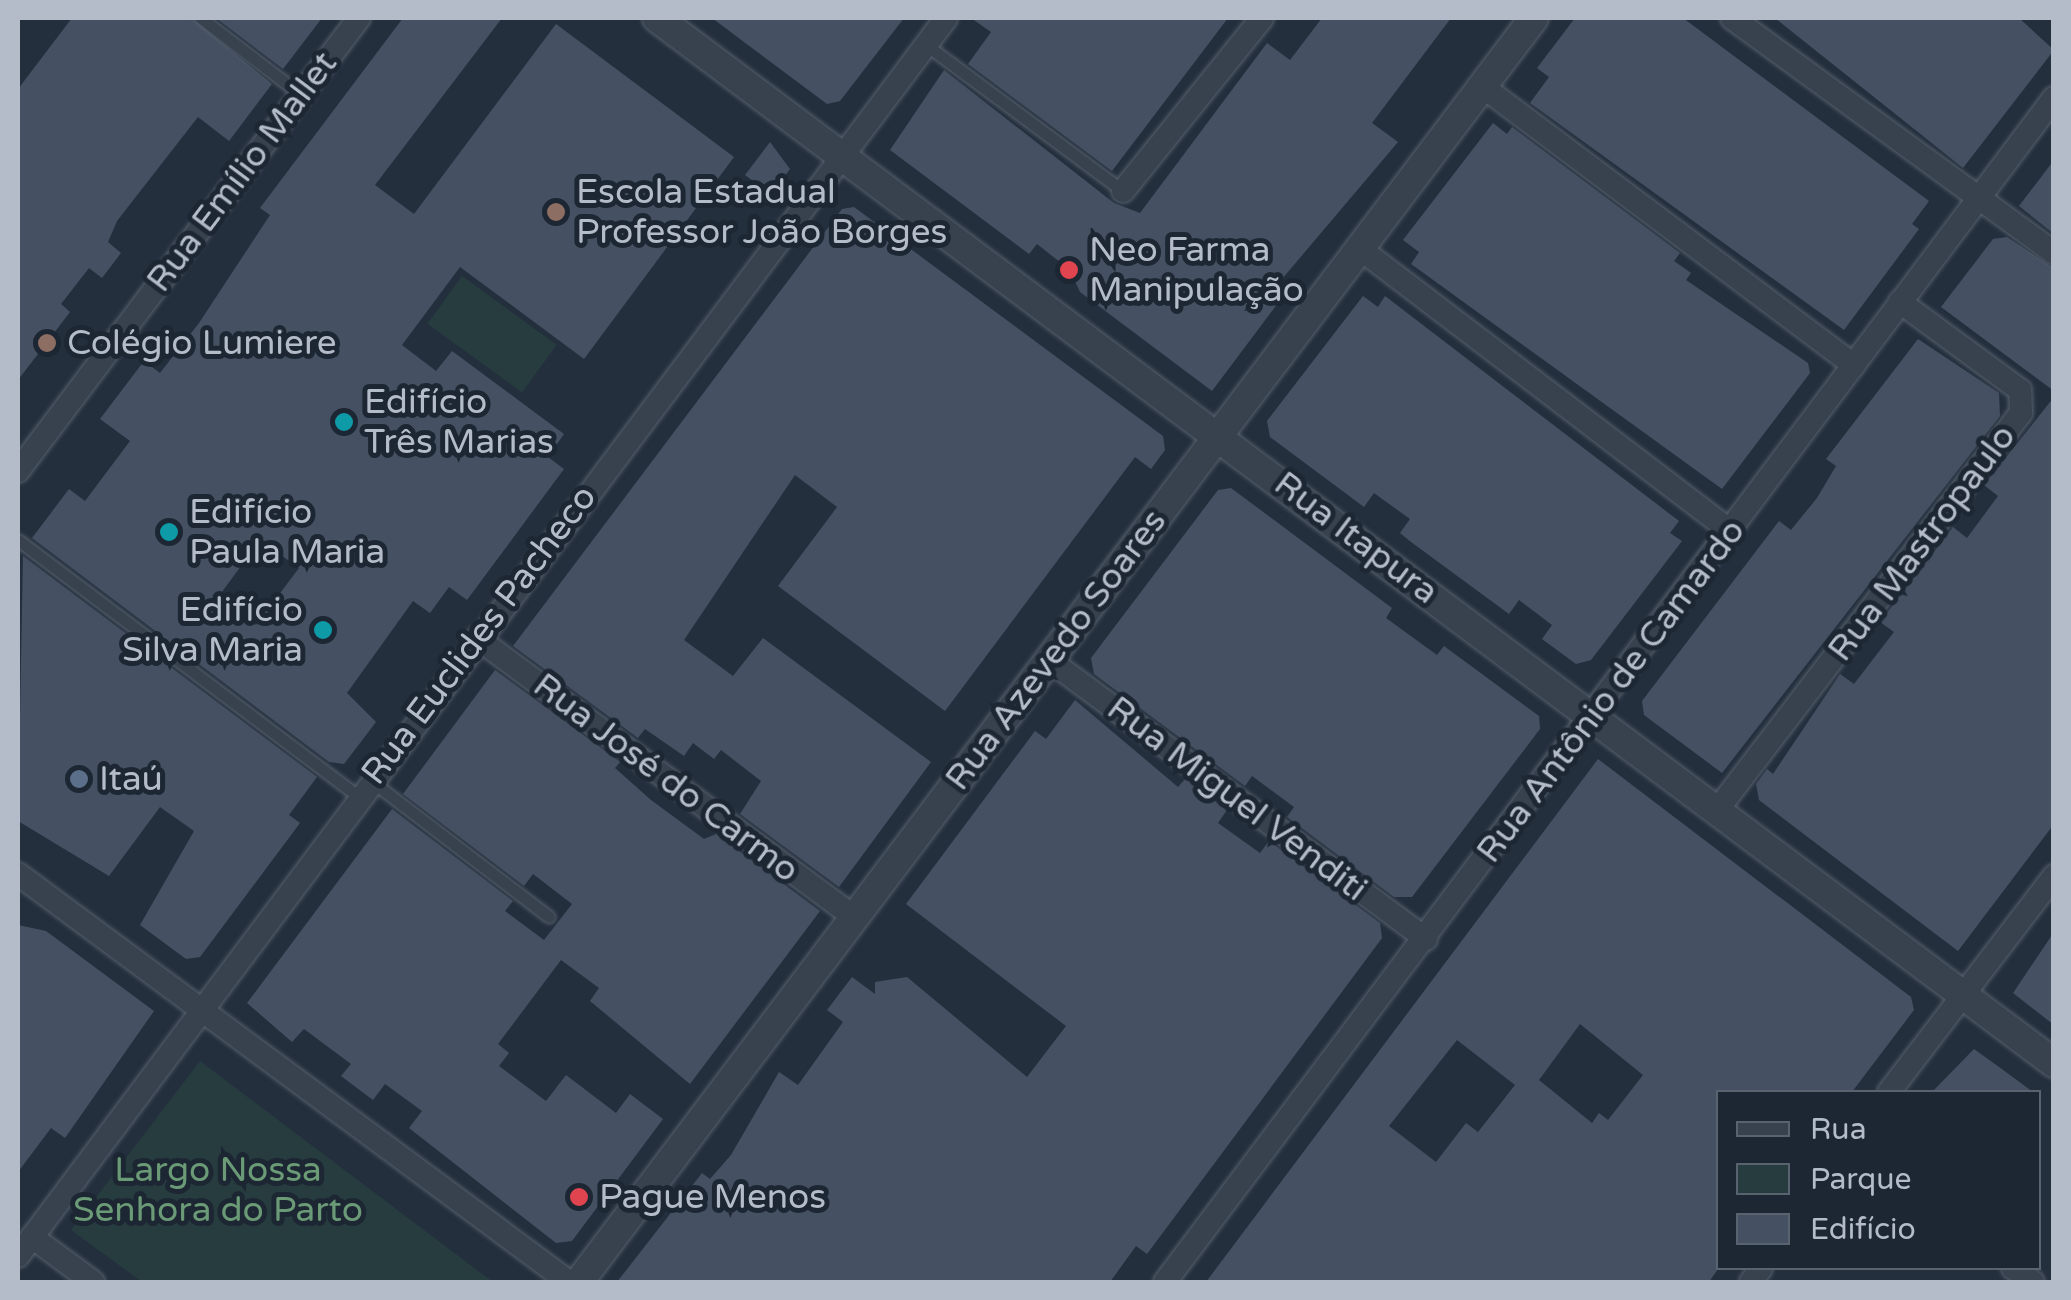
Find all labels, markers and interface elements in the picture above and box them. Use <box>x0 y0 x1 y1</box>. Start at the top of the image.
street label: Rua Emílio Mallet <box>138 44 346 300</box>
place label: Escola Estadual Professor João Borges <box>576 171 947 253</box>
marker: Escola Estadual Professor João Borges <box>545 201 567 223</box>
place label: Neo Farma Manipulação <box>1089 229 1304 311</box>
marker: Neo Farma Manipulação <box>1058 259 1080 281</box>
place label: Colégio Lumiere <box>67 322 337 364</box>
marker: Colégio Lumiere <box>36 332 58 354</box>
place label: Edifício Três Marias <box>364 381 554 463</box>
marker: Edifício Três Marias <box>333 411 355 433</box>
street label: Rua Mastropaulo <box>1819 416 2025 670</box>
street label: Rua Itapura <box>1266 463 1446 613</box>
street label: Rua Euclides Pacheco <box>353 477 605 793</box>
place label: Edifício Paula Maria <box>189 491 385 573</box>
street label: Rua Azevedo Soares <box>937 501 1175 799</box>
street label: Rua Antônio de Camardo <box>1468 511 1754 871</box>
marker: Edifício Paula Maria <box>158 521 180 543</box>
place label: Edifício Silva Maria <box>122 589 303 671</box>
marker: Edifício Silva Maria <box>312 619 334 641</box>
street label: Rua José do Carmo <box>525 664 807 892</box>
street label: Rua Miguel Venditi <box>1099 688 1375 910</box>
place label: Itaú <box>99 758 163 800</box>
marker: Itaú <box>68 768 90 790</box>
legend <box>1716 1090 2041 1270</box>
text: Rua <box>1810 1111 1867 1148</box>
park label: Largo Nossa Senhora do Parto <box>73 1149 363 1231</box>
text: Parque <box>1810 1161 1911 1198</box>
place label: Pague Menos <box>599 1176 826 1218</box>
marker: Pague Menos <box>568 1186 590 1208</box>
text: Edifício <box>1810 1211 1916 1248</box>

